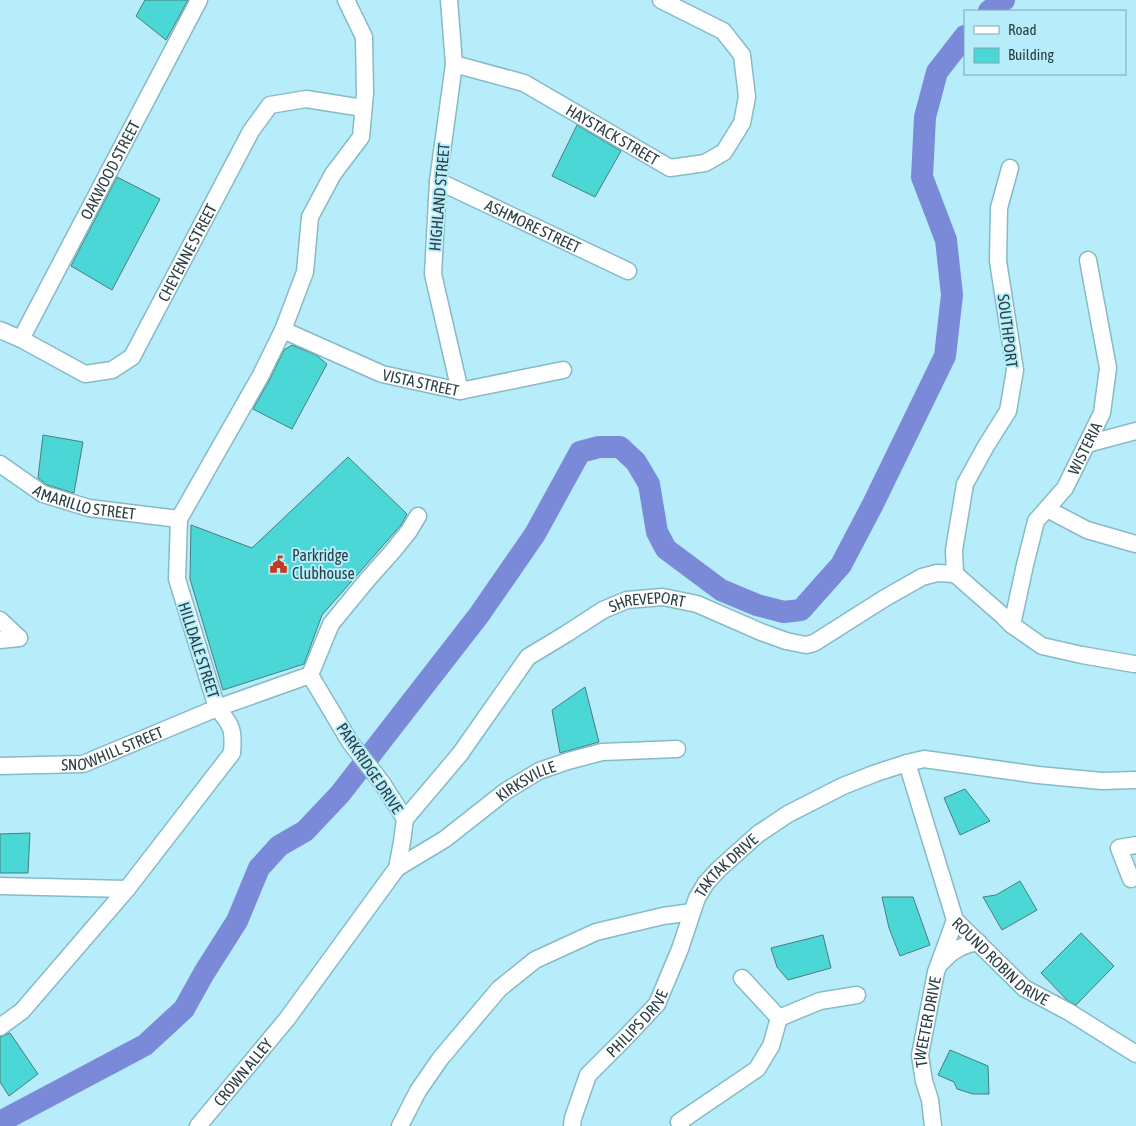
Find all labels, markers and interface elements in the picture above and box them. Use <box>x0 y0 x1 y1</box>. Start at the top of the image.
legend <box>964 10 1126 75</box>
text: Road <box>1008 21 1037 38</box>
text: Building <box>1008 46 1054 63</box>
street label: HAYSTACK STREET <box>563 101 662 169</box>
street label: OAKWOOD STREET <box>77 118 143 222</box>
street label: HIGHLAND STREET <box>425 142 453 252</box>
street label: ASHMORE STREET <box>482 196 584 256</box>
street label: CHEYENNE STREET <box>154 201 220 304</box>
street label: SOUTHPORT <box>995 293 1021 369</box>
street label: VISTA STREET <box>381 365 461 399</box>
street label: WISTERIA <box>1064 419 1105 477</box>
street label: AMARILLO STREET <box>30 481 137 523</box>
place label: Parkridge Clubhouse <box>292 546 355 582</box>
public building icon: Parkridge Clubhouse <box>268 554 288 574</box>
street label: SHREVEPORT <box>606 588 687 616</box>
street label: HILLDALE STREET <box>175 600 223 700</box>
street label: PARKRIDGE DRIVE <box>333 719 407 817</box>
street label: SNOWHILL STREET <box>61 723 166 774</box>
street label: KIRKSVILLE <box>492 757 558 805</box>
street label: TAKTAK DRIVE <box>691 830 761 900</box>
street label: ROUND ROBIN DRIVE <box>949 914 1052 1009</box>
street label: TWEETER DRIVE <box>910 975 944 1069</box>
street label: PHILIPS DRIVE <box>602 987 671 1061</box>
street label: CROWN ALLEY <box>210 1034 276 1109</box>

